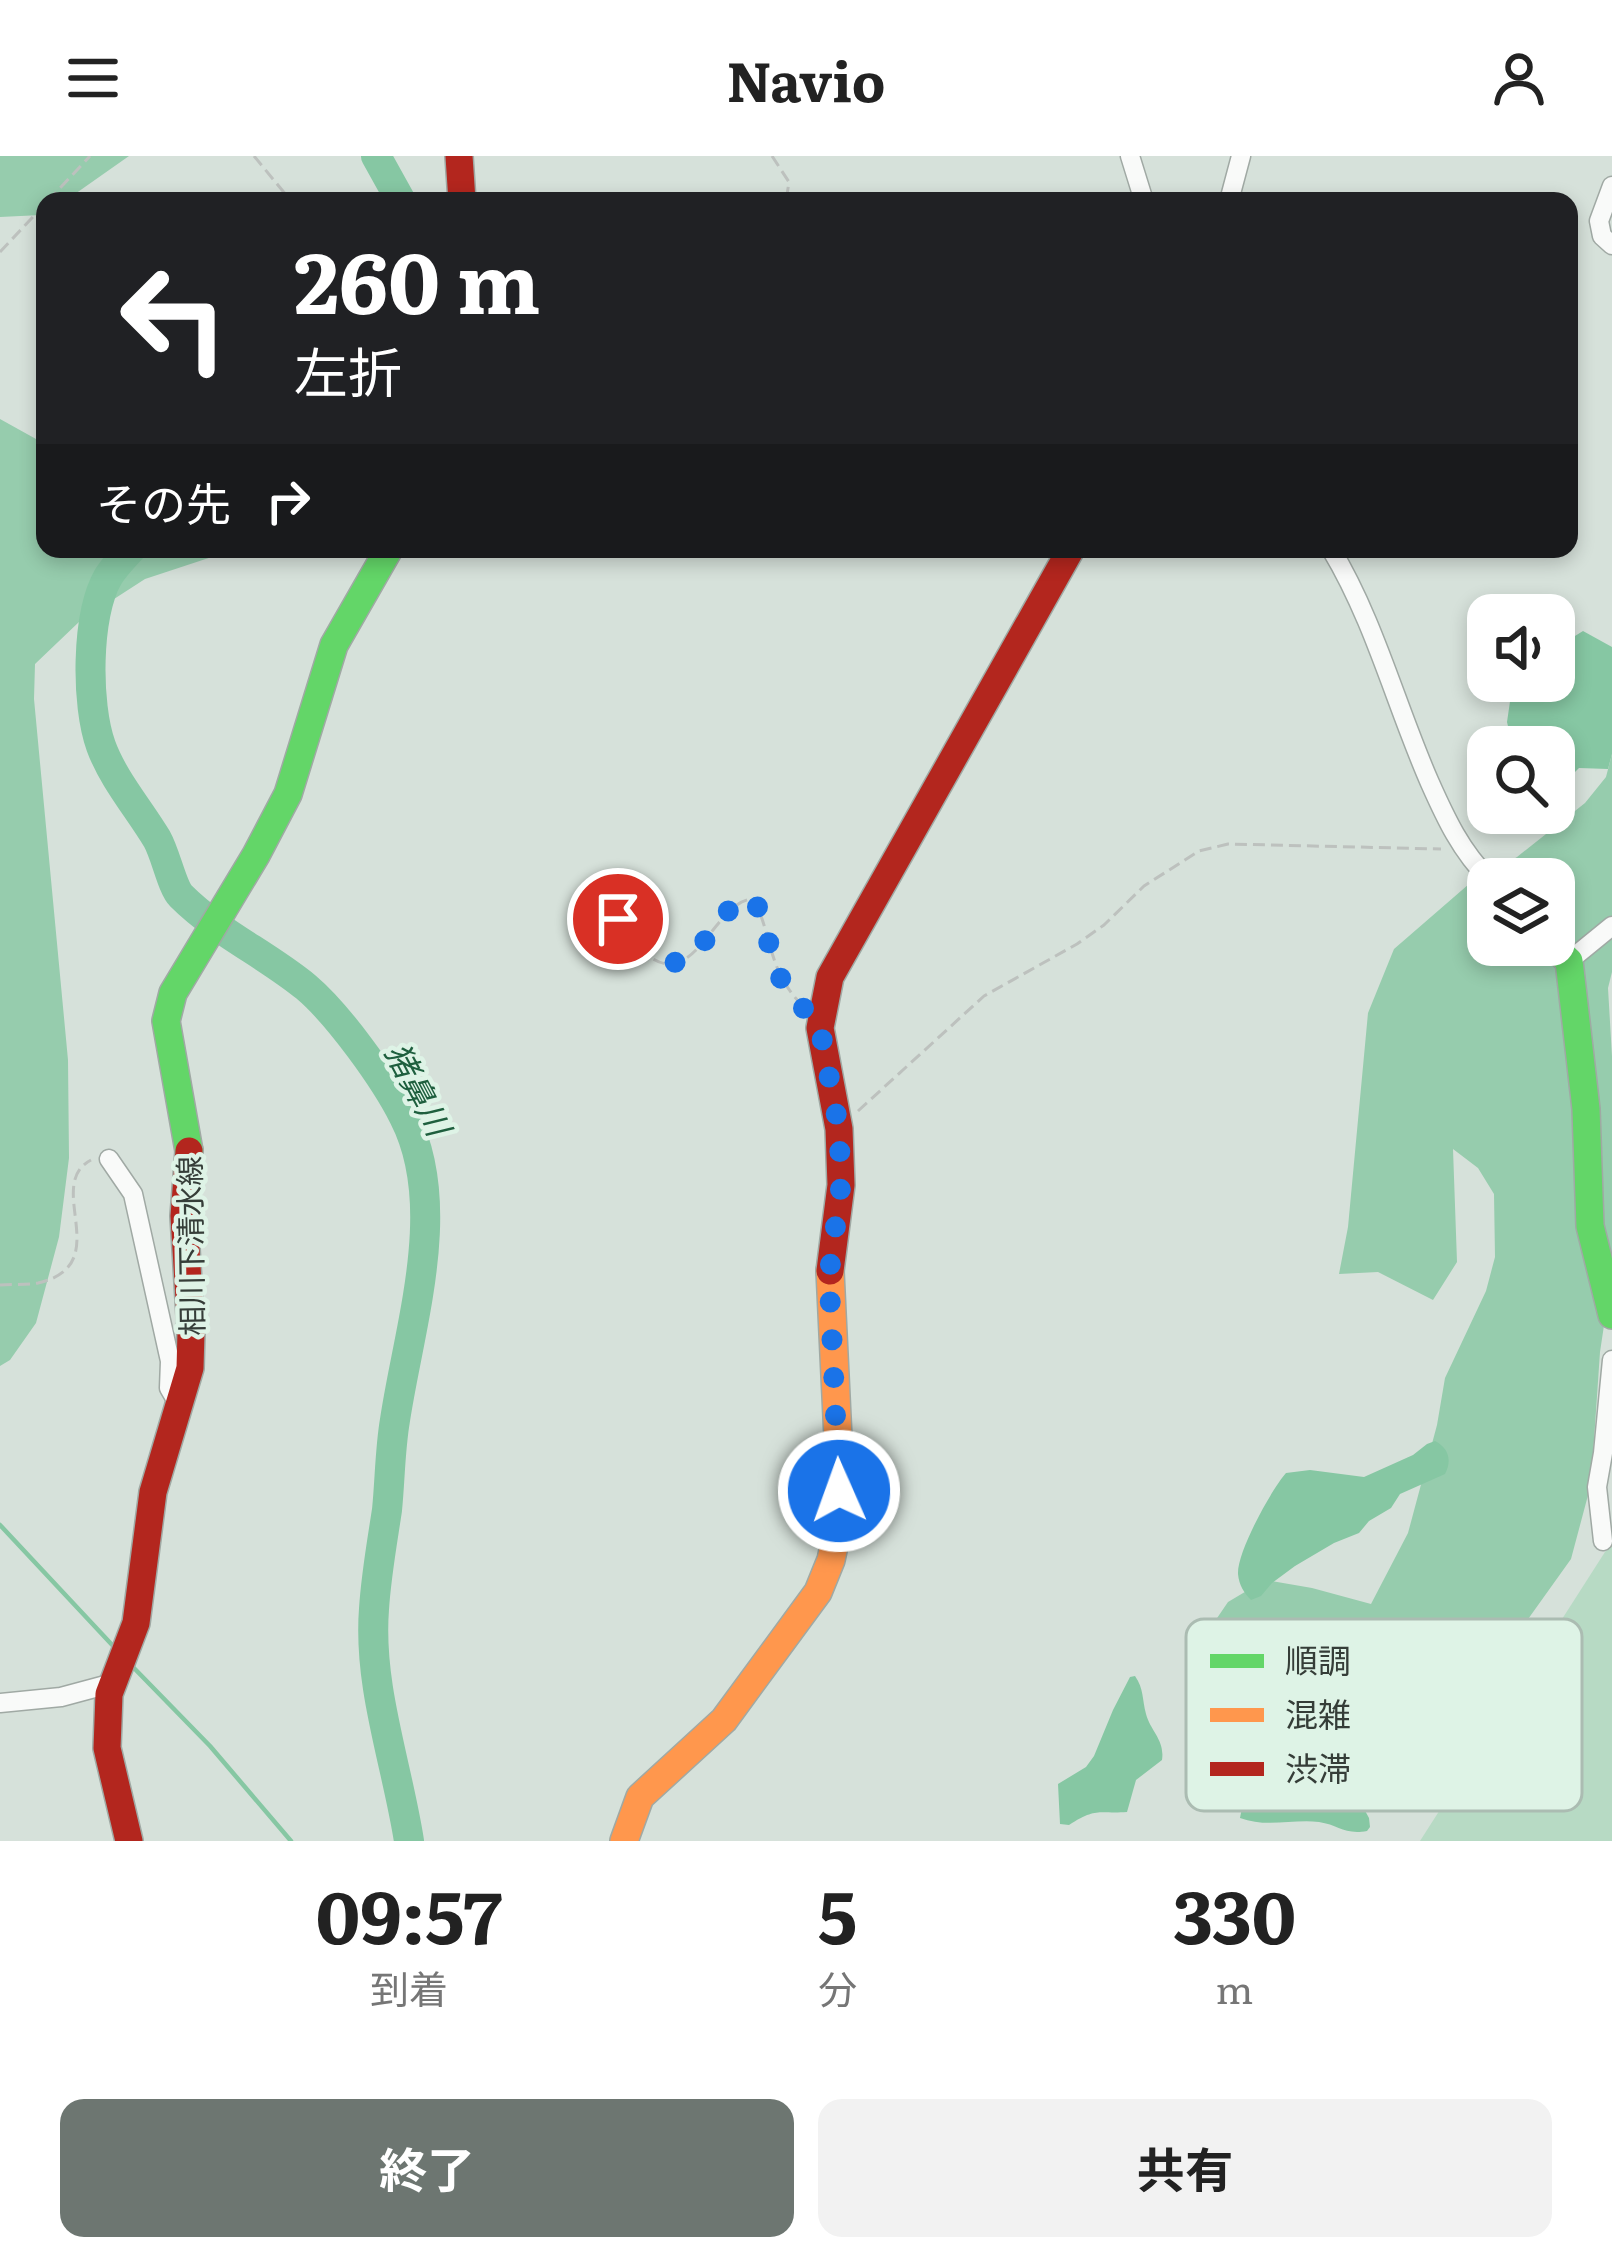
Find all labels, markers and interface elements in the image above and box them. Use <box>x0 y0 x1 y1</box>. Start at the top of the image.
text: Navio <box>727 38 885 119</box>
icon: menu <box>60 45 126 111</box>
icon: person <box>1486 45 1552 111</box>
text: 260 m <box>294 215 540 340</box>
icon: left <box>96 240 252 396</box>
text: 左折 <box>294 329 402 410</box>
text: その先 <box>96 468 231 535</box>
icon: right <box>255 468 321 534</box>
map controls <box>1467 594 1575 966</box>
button: sound <box>1467 594 1575 702</box>
button: search <box>1467 726 1575 834</box>
button: layers <box>1467 858 1575 966</box>
pin <box>567 868 669 970</box>
icon: arrive <box>585 886 651 952</box>
water label: 猪鼻川 <box>375 1033 466 1146</box>
street label: 相川下清水線 <box>165 1156 213 1336</box>
position arrow <box>776 1428 902 1554</box>
legend <box>1186 1619 1582 1811</box>
text: 順調 <box>1285 1634 1351 1683</box>
text: 混雑 <box>1285 1688 1351 1737</box>
text: 渋滞 <box>1285 1742 1351 1791</box>
text: 09:57 <box>316 1859 502 1966</box>
text: 5 <box>818 1859 857 1966</box>
text: 330 <box>1173 1859 1296 1966</box>
text: 到着 <box>370 1958 448 2016</box>
text: 分 <box>818 1958 857 2016</box>
text: m <box>1216 1958 1253 2016</box>
button: 終了 <box>60 2099 794 2237</box>
button: 共有 <box>818 2099 1552 2237</box>

